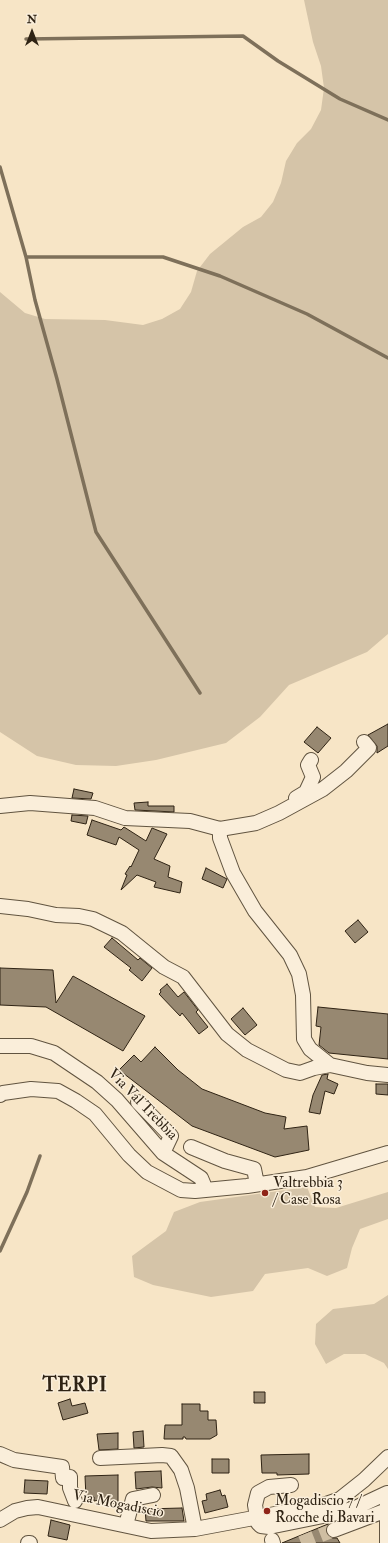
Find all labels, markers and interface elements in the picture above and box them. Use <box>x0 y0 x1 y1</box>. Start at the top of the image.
north arrow <box>12 12 52 52</box>
text: N <box>27 13 37 26</box>
street label: Via Val Trebbia <box>103 1065 181 1145</box>
place label: Valtrebbia 3 / Case Rosa <box>273 1175 343 1210</box>
marker: Valtrebbia 3 / Case Rosa <box>260 1188 270 1198</box>
district label: TERPI <box>42 1376 108 1398</box>
street label: Via Mogadiscio <box>71 1487 165 1523</box>
place label: Mogadiscio 7 / Rocche di Bavari <box>275 1493 375 1528</box>
marker: Mogadiscio 7 / Rocche di Bavari <box>262 1506 272 1516</box>

